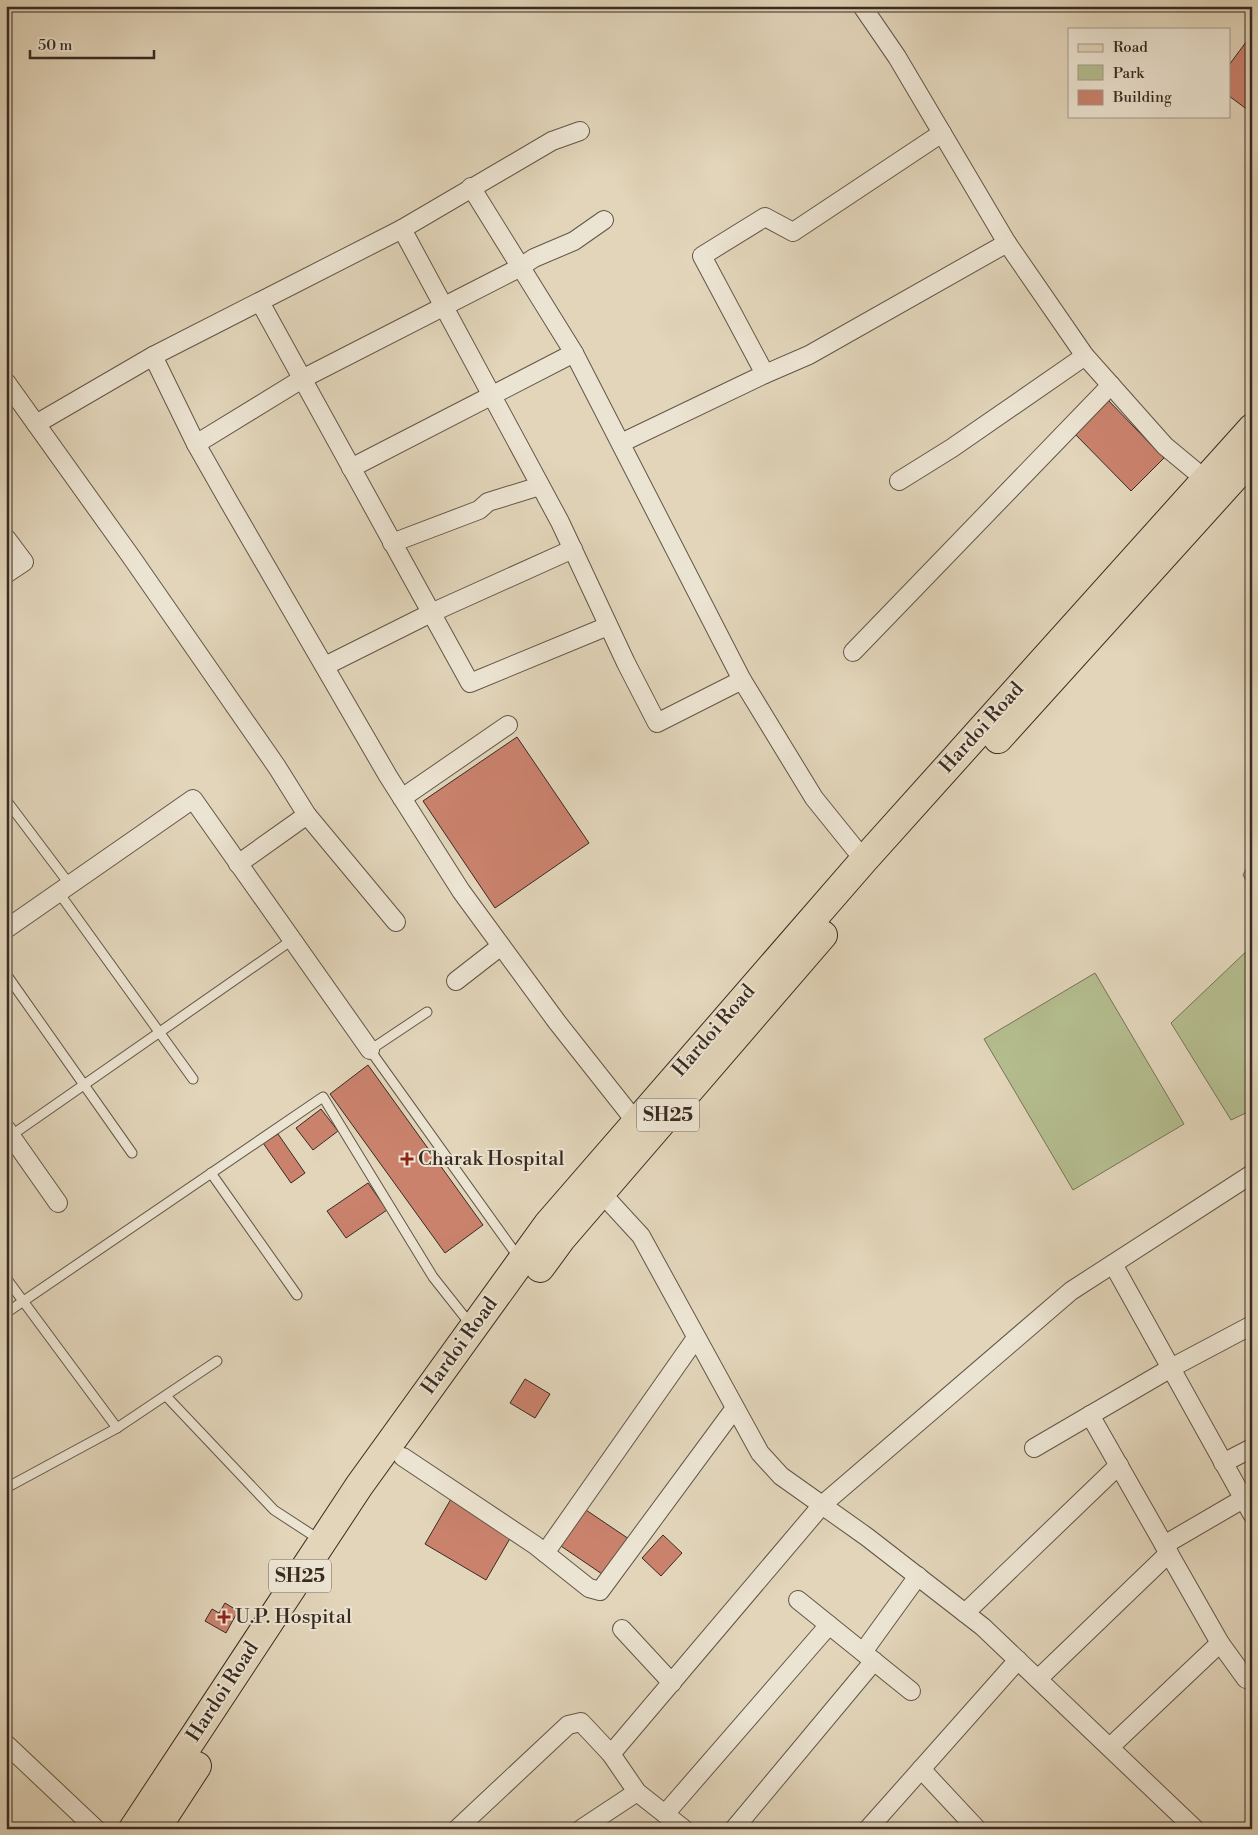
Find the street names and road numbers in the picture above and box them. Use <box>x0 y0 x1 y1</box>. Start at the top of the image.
street label: Hardoi Road <box>934 677 1030 779</box>
street label: Hardoi Road <box>667 979 761 1082</box>
road number: SH25 <box>637 1098 699 1132</box>
street label: Hardoi Road <box>416 1292 504 1400</box>
road number: SH25 <box>269 1560 331 1592</box>
street label: Hardoi Road <box>181 1637 265 1747</box>

